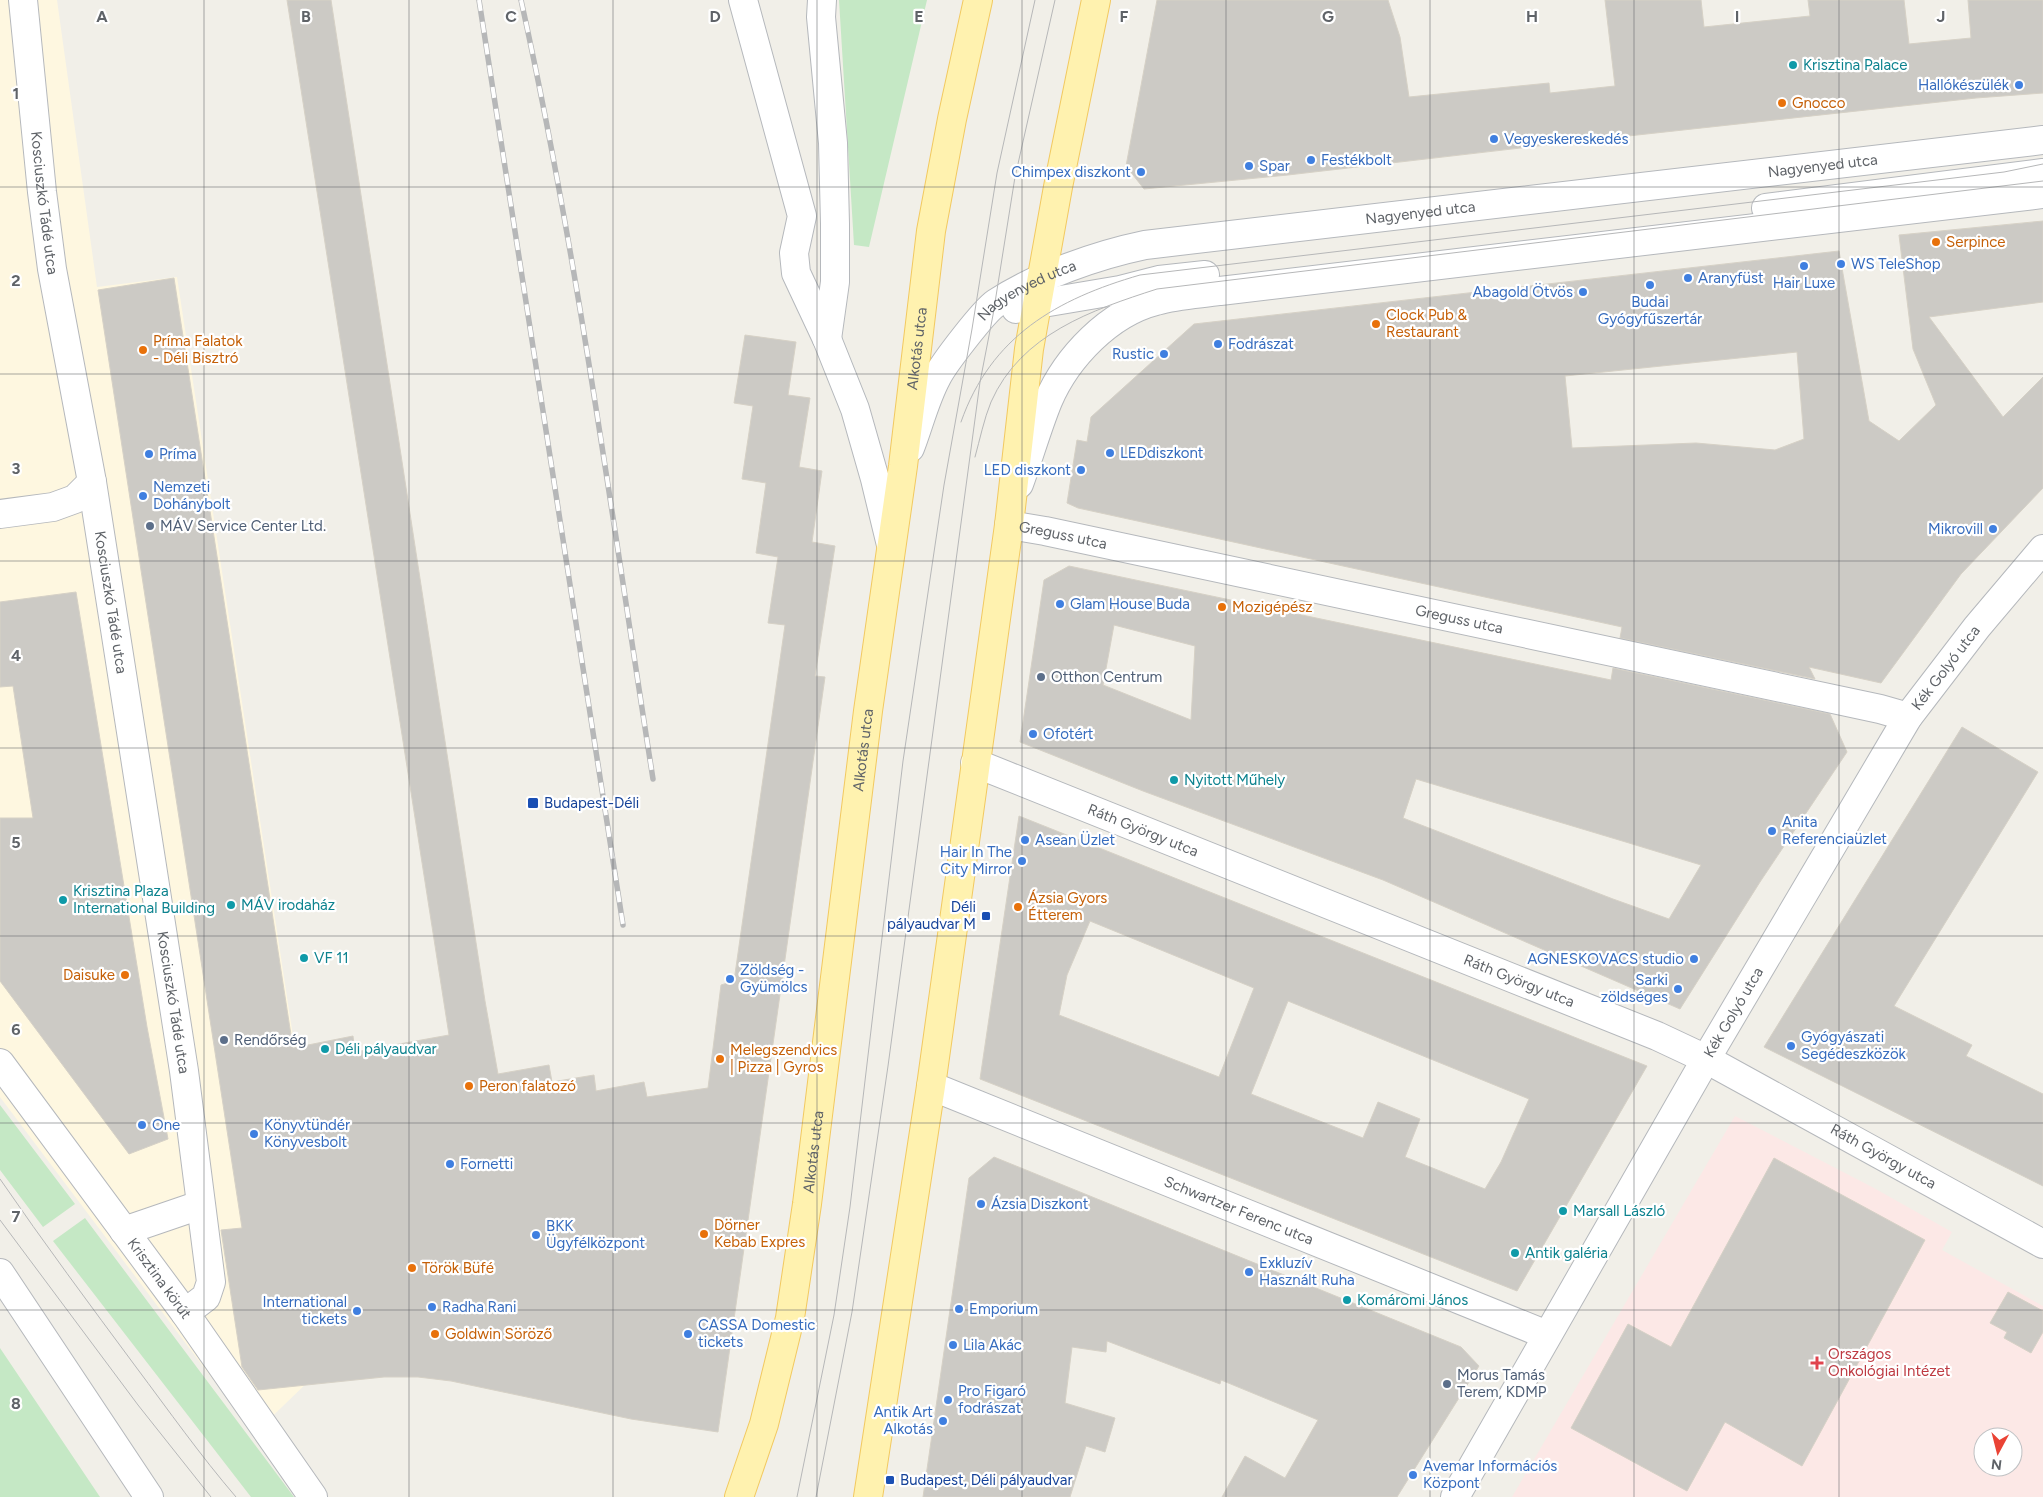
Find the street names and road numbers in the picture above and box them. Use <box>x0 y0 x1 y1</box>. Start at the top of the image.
street label: Kosciuszkó Tádé utca <box>27 130 62 276</box>
street label: Nagyenyed utca <box>1767 150 1879 181</box>
street label: Nagyenyed utca <box>1365 197 1476 228</box>
street label: Nagyenyed utca <box>974 256 1079 325</box>
street label: Alkotás utca <box>903 306 931 391</box>
street label: Greguss utca <box>1018 518 1109 553</box>
street label: Kosciuszkó Tádé utca <box>91 530 131 675</box>
street label: Greguss utca <box>1414 601 1505 637</box>
street label: Kék Golyó utca <box>1908 622 1984 714</box>
street label: Alkotás utca <box>849 708 877 792</box>
street label: Ráth György utca <box>1085 800 1201 861</box>
street label: Kosciuszkó Tádé utca <box>153 930 193 1075</box>
street label: Ráth György utca <box>1461 951 1577 1011</box>
street label: Kék Golyó utca <box>1700 964 1767 1061</box>
street label: Alkotás utca <box>799 1110 827 1194</box>
street label: Ráth György utca <box>1827 1120 1939 1193</box>
street label: Schwartzer Ferenc utca <box>1161 1172 1316 1249</box>
street label: Krisztina körút <box>124 1235 195 1322</box>

